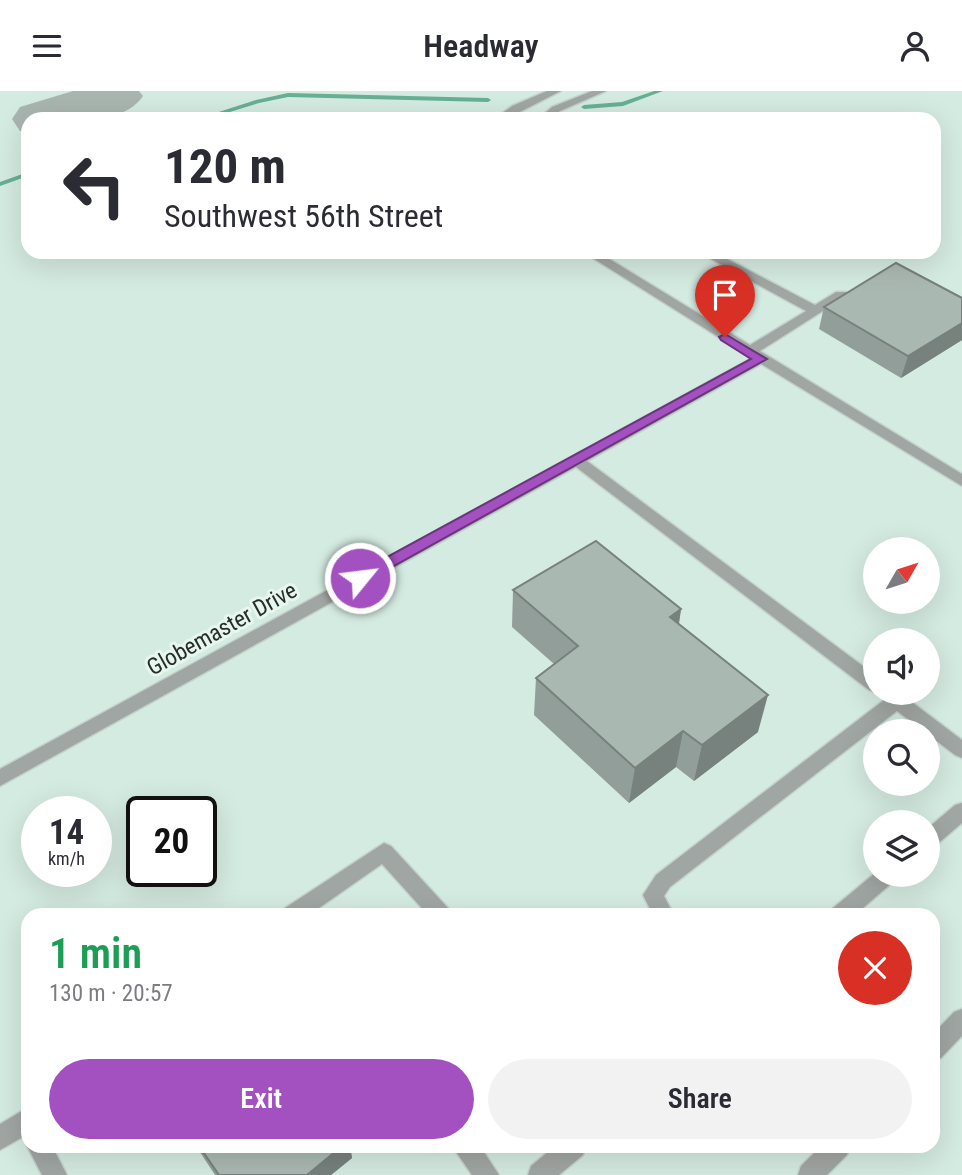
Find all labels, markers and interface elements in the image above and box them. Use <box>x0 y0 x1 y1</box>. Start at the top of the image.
icon: menu <box>28 27 66 65</box>
text: Headway <box>423 27 539 65</box>
icon: person <box>896 27 934 65</box>
text: 120 m <box>164 138 286 195</box>
icon: left <box>49 140 140 231</box>
text: Southwest 56th Street <box>164 197 443 235</box>
pin <box>695 265 755 337</box>
icon: arrive <box>706 276 744 314</box>
north arrow <box>863 537 940 614</box>
map controls <box>863 537 940 887</box>
position arrow <box>323 541 397 615</box>
street label: Globemaster Drive <box>142 577 302 681</box>
button: sound <box>863 628 940 705</box>
button: search <box>863 719 940 796</box>
speed limit sign: 20 <box>126 796 217 887</box>
button: layers <box>863 810 940 887</box>
text: 14 <box>49 812 84 853</box>
text: km/h <box>48 848 85 869</box>
text: 1 min <box>49 929 142 978</box>
button: close <box>838 931 912 1005</box>
text: 130 m · 20:57 <box>49 980 173 1007</box>
button: Exit <box>49 1059 474 1139</box>
button: Share <box>488 1059 912 1139</box>

